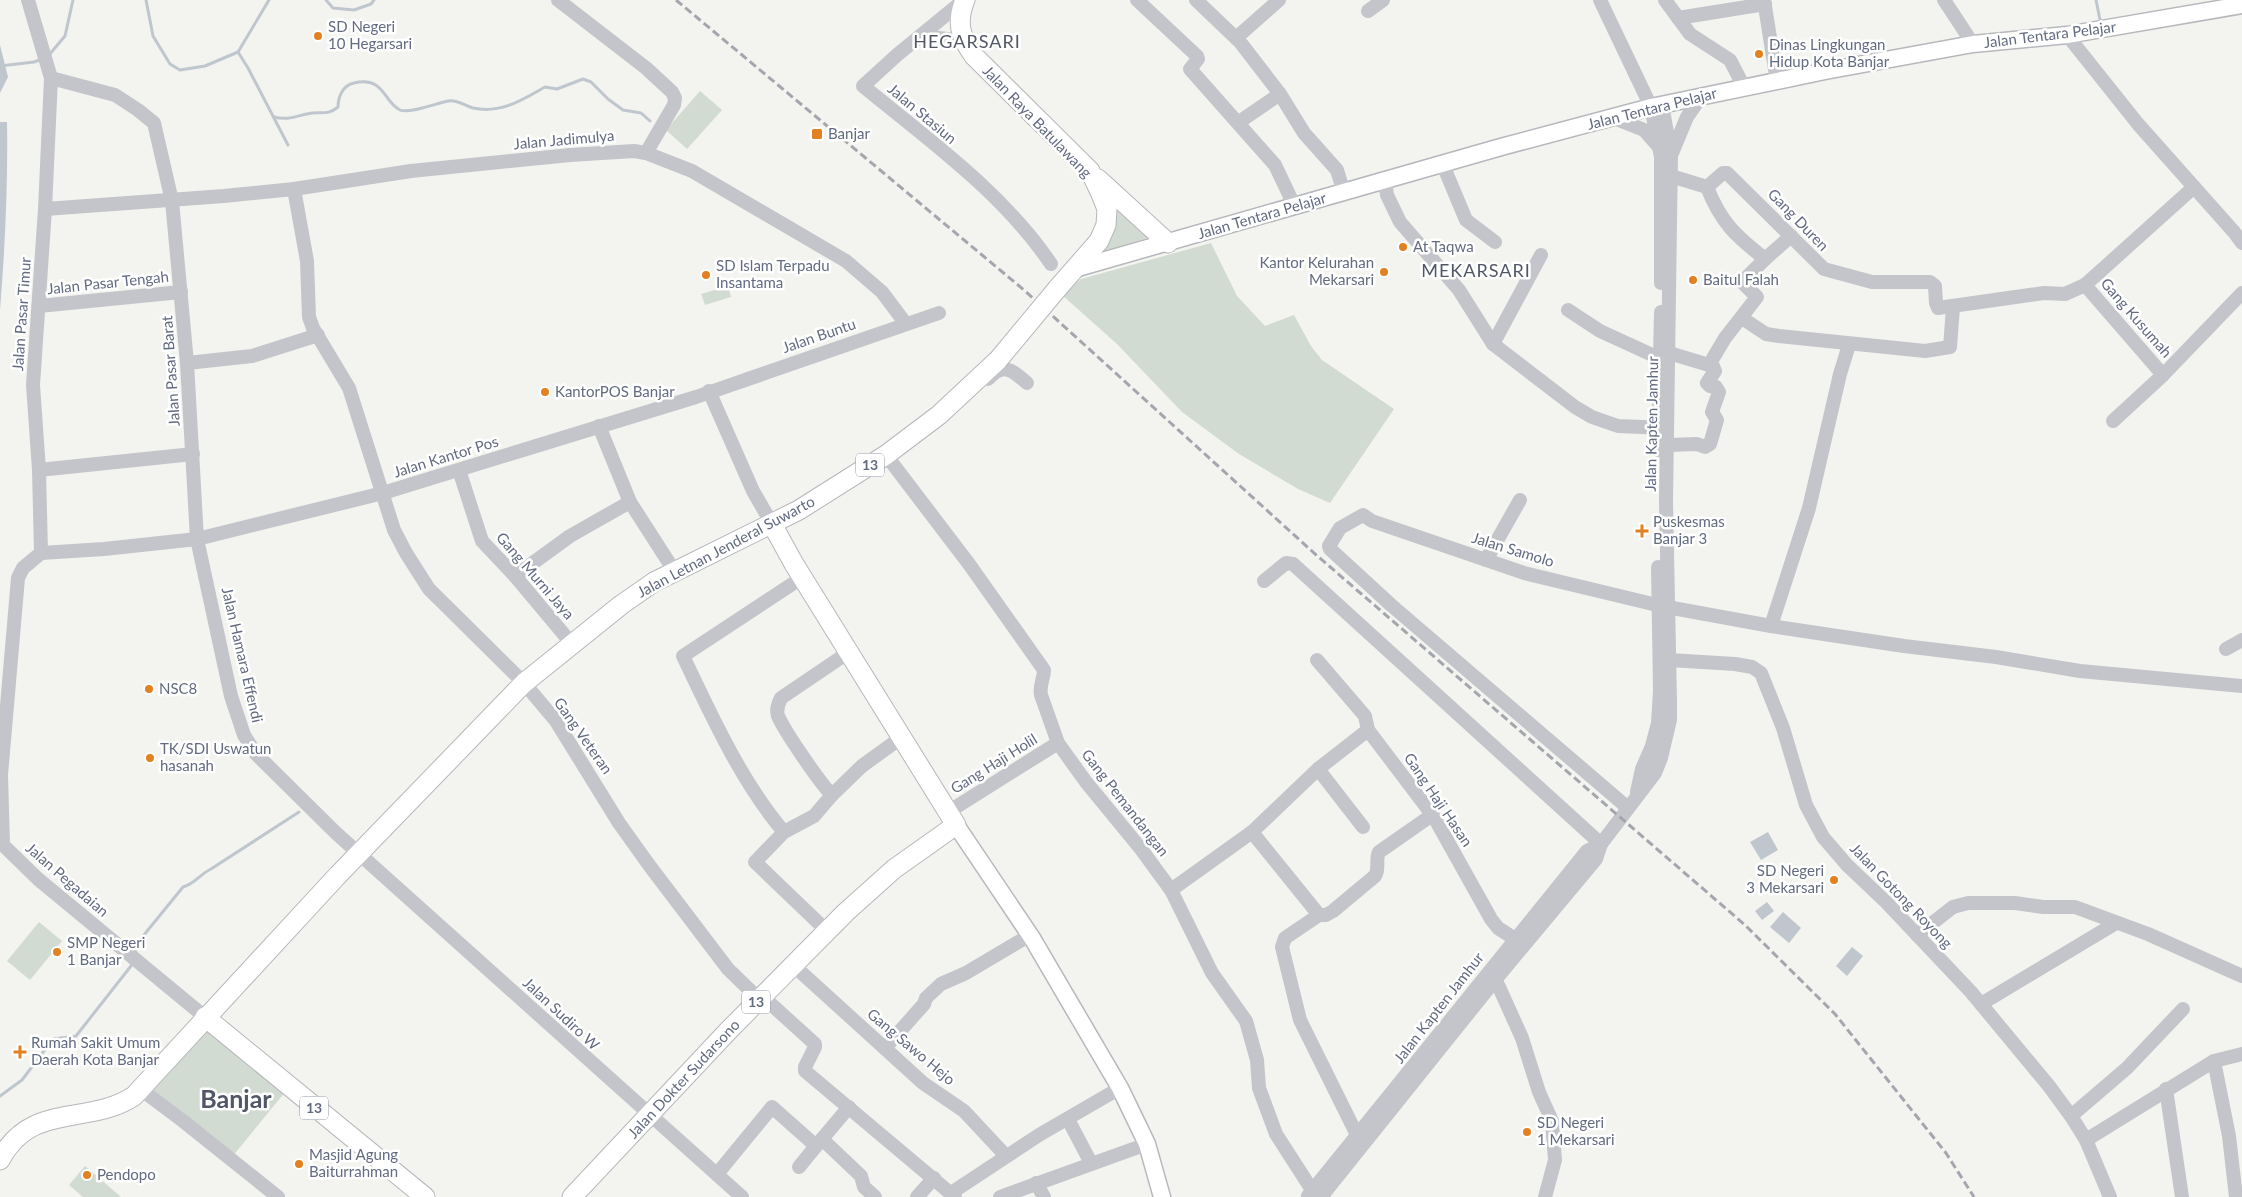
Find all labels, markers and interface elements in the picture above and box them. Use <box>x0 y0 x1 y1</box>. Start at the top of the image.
place label: SD Negeri 10 Hegarsari <box>328 17 412 52</box>
street label: Jalan Tentara Pelajar <box>1983 17 2117 51</box>
marker: SD Negeri 10 Hegarsari <box>312 30 324 42</box>
district label: HEGARSARI <box>913 30 1021 52</box>
place label: Dinas Lingkungan Hidup Kota Banjar <box>1769 35 1890 70</box>
marker: Dinas Lingkungan Hidup Kota Banjar <box>1753 48 1765 60</box>
street label: Jalan Raya Batulawang <box>979 61 1096 181</box>
street label: Jalan Stasiun <box>885 79 961 147</box>
street label: Jalan Tentara Pelajar <box>1585 83 1719 133</box>
place label: Banjar <box>828 124 870 142</box>
street label: Jalan Jadimulya <box>513 126 615 152</box>
marker: Banjar <box>810 127 824 141</box>
street label: Gang Duren <box>1765 184 1833 254</box>
street label: Jalan Tentara Pelajar <box>1195 188 1329 242</box>
place label: At Taqwa <box>1413 237 1474 255</box>
marker: At Taqwa <box>1397 241 1409 253</box>
place label: Kantor Kelurahan Mekarsari <box>1259 253 1374 288</box>
street label: Jalan Pasar Timur <box>8 256 34 371</box>
place label: SD Islam Terpadu Insantama <box>716 256 830 291</box>
district label: MEKARSARI <box>1421 259 1531 281</box>
marker: Kantor Kelurahan Mekarsari <box>1378 266 1390 278</box>
street label: Jalan Pasar Tengah <box>46 267 170 297</box>
marker: SD Islam Terpadu Insantama <box>700 269 712 281</box>
place label: Baitul Falah <box>1703 270 1779 288</box>
marker: Baitul Falah <box>1687 274 1699 286</box>
street label: Gang Kusumah <box>2097 274 2176 361</box>
street label: Jalan Pasar Barat <box>157 314 183 427</box>
street label: Jalan Buntu <box>780 314 858 356</box>
street label: Jalan Kapten Jamhur <box>1641 356 1661 492</box>
place label: KantorPOS Banjar <box>555 382 675 400</box>
marker: KantorPOS Banjar <box>539 386 551 398</box>
street label: Jalan Kantor Pos <box>391 432 500 481</box>
road number: 13 <box>856 454 884 476</box>
street label: Jalan Letnan Jenderal Suwarto <box>634 492 817 601</box>
place label: Puskesmas Banjar 3 <box>1653 512 1725 547</box>
marker: Puskesmas Banjar 3 <box>1635 524 1649 538</box>
street label: Gang Murni Jaya <box>493 528 579 623</box>
street label: Jalan Samolo <box>1470 528 1557 570</box>
street label: Jalan Hamara Effendi <box>219 585 267 724</box>
place label: NSC8 <box>159 679 197 697</box>
marker: NSC8 <box>143 683 155 695</box>
street label: Gang Veteran <box>551 694 617 777</box>
street label: Gang Haji Holil <box>947 729 1040 797</box>
place label: TK/SDI Uswatun hasanah <box>160 739 272 774</box>
street label: Gang Pemandangan <box>1078 745 1173 860</box>
street label: Gang Haji Hasan <box>1401 749 1477 850</box>
marker: TK/SDI Uswatun hasanah <box>144 752 156 764</box>
street label: Jalan Pegadaian <box>23 838 113 920</box>
street label: Jalan Gotong Royong <box>1847 839 1957 952</box>
place label: SD Negeri 3 Mekarsari <box>1746 861 1824 896</box>
marker: SD Negeri 3 Mekarsari <box>1828 874 1840 886</box>
place label: SMP Negeri 1 Banjar <box>67 933 145 968</box>
marker: SMP Negeri 1 Banjar <box>51 946 63 958</box>
street label: Jalan Kapten Jamhur <box>1389 948 1487 1066</box>
street label: Jalan Sudiro W <box>520 973 604 1054</box>
road number: 13 <box>742 990 770 1014</box>
street label: Gang Sawo Hejo <box>864 1004 959 1088</box>
street label: Jalan Dokter Sudarsono <box>624 1015 743 1141</box>
place label: Rumah Sakit Umum Daerah Kota Banjar <box>31 1033 160 1068</box>
marker: Rumah Sakit Umum Daerah Kota Banjar <box>13 1045 27 1059</box>
district label: Banjar <box>200 1083 272 1113</box>
road number: 13 <box>300 1096 328 1120</box>
place label: SD Negeri 1 Mekarsari <box>1537 1113 1615 1148</box>
marker: SD Negeri 1 Mekarsari <box>1521 1126 1533 1138</box>
place label: Masjid Agung Baiturrahman <box>309 1145 398 1180</box>
marker: Masjid Agung Baiturrahman <box>293 1158 305 1170</box>
place label: Pendopo <box>97 1165 156 1183</box>
marker: Pendopo <box>81 1169 93 1181</box>

